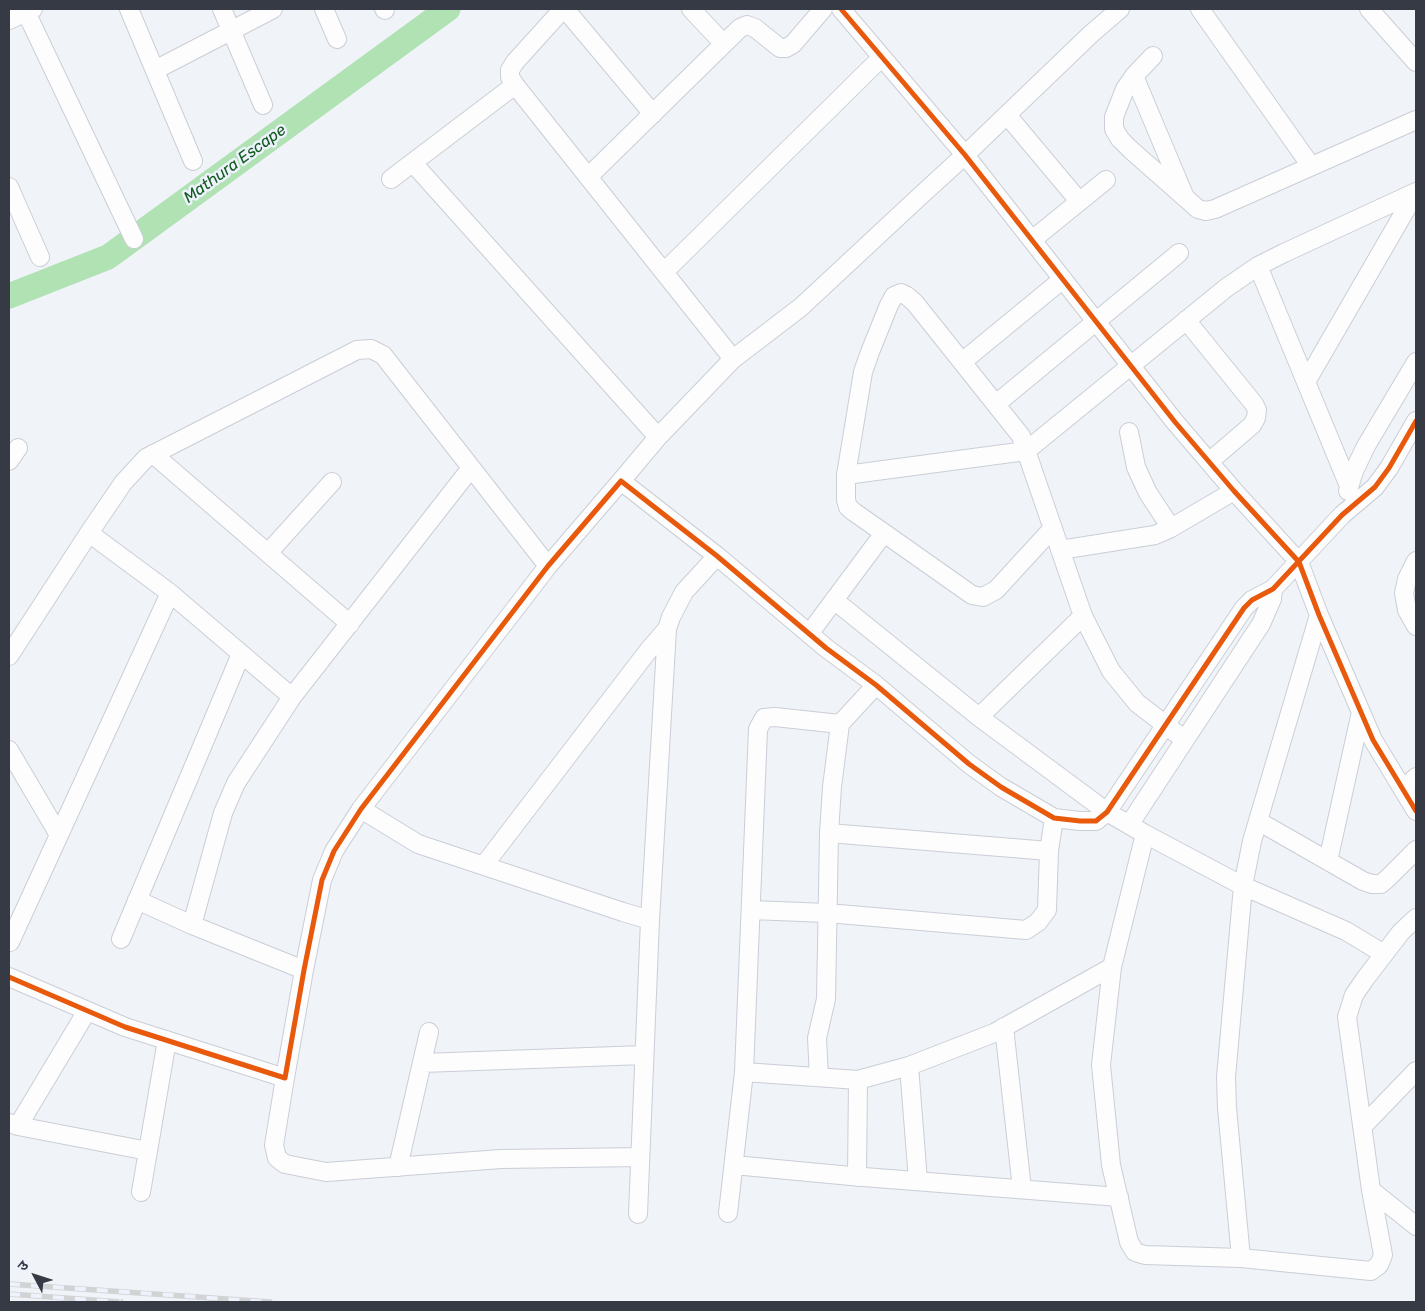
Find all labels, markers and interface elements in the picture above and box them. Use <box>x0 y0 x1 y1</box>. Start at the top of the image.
water label: Mathura Escape <box>180 120 290 208</box>
north arrow <box>10 1251 60 1301</box>
text: उ <box>14 1257 32 1275</box>

